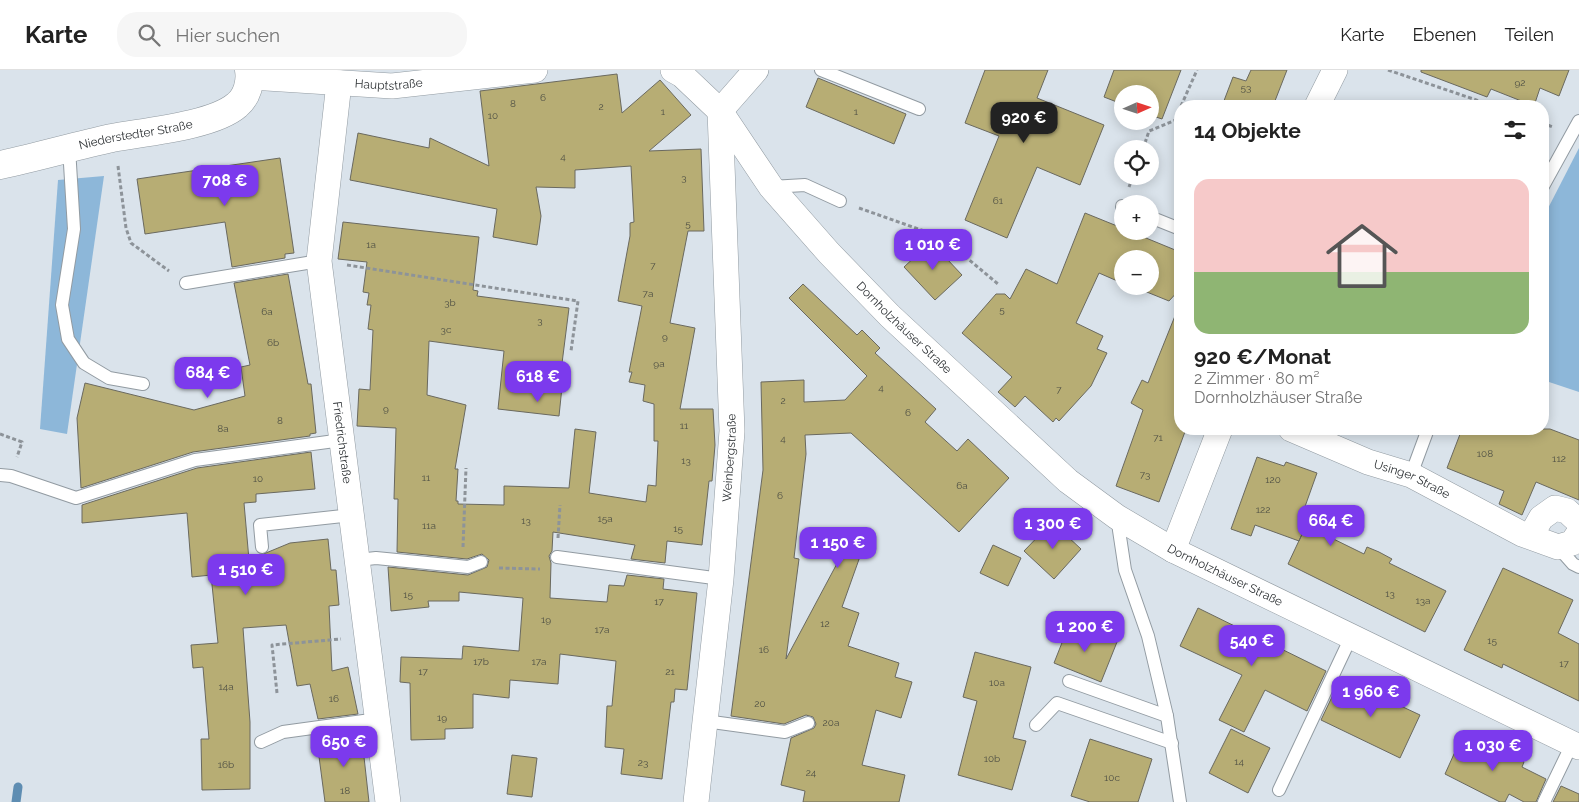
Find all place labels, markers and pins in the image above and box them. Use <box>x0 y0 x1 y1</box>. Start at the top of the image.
pin: 920 € <box>989 102 1059 144</box>
pin: 708 € <box>190 164 260 207</box>
pin: 1 010 € <box>887 228 979 271</box>
pin: 684 € <box>173 356 243 399</box>
pin: 618 € <box>503 360 573 403</box>
pin: 664 € <box>1296 504 1366 547</box>
pin: 1 300 € <box>1007 508 1099 550</box>
pin: 1 150 € <box>792 526 884 569</box>
pin: 1 510 € <box>200 554 292 596</box>
pin: 1 200 € <box>1039 610 1131 653</box>
pin: 540 € <box>1217 624 1287 667</box>
pin: 1 960 € <box>1325 676 1417 718</box>
pin: 650 € <box>309 726 379 768</box>
pin: 1 030 € <box>1447 730 1539 772</box>

